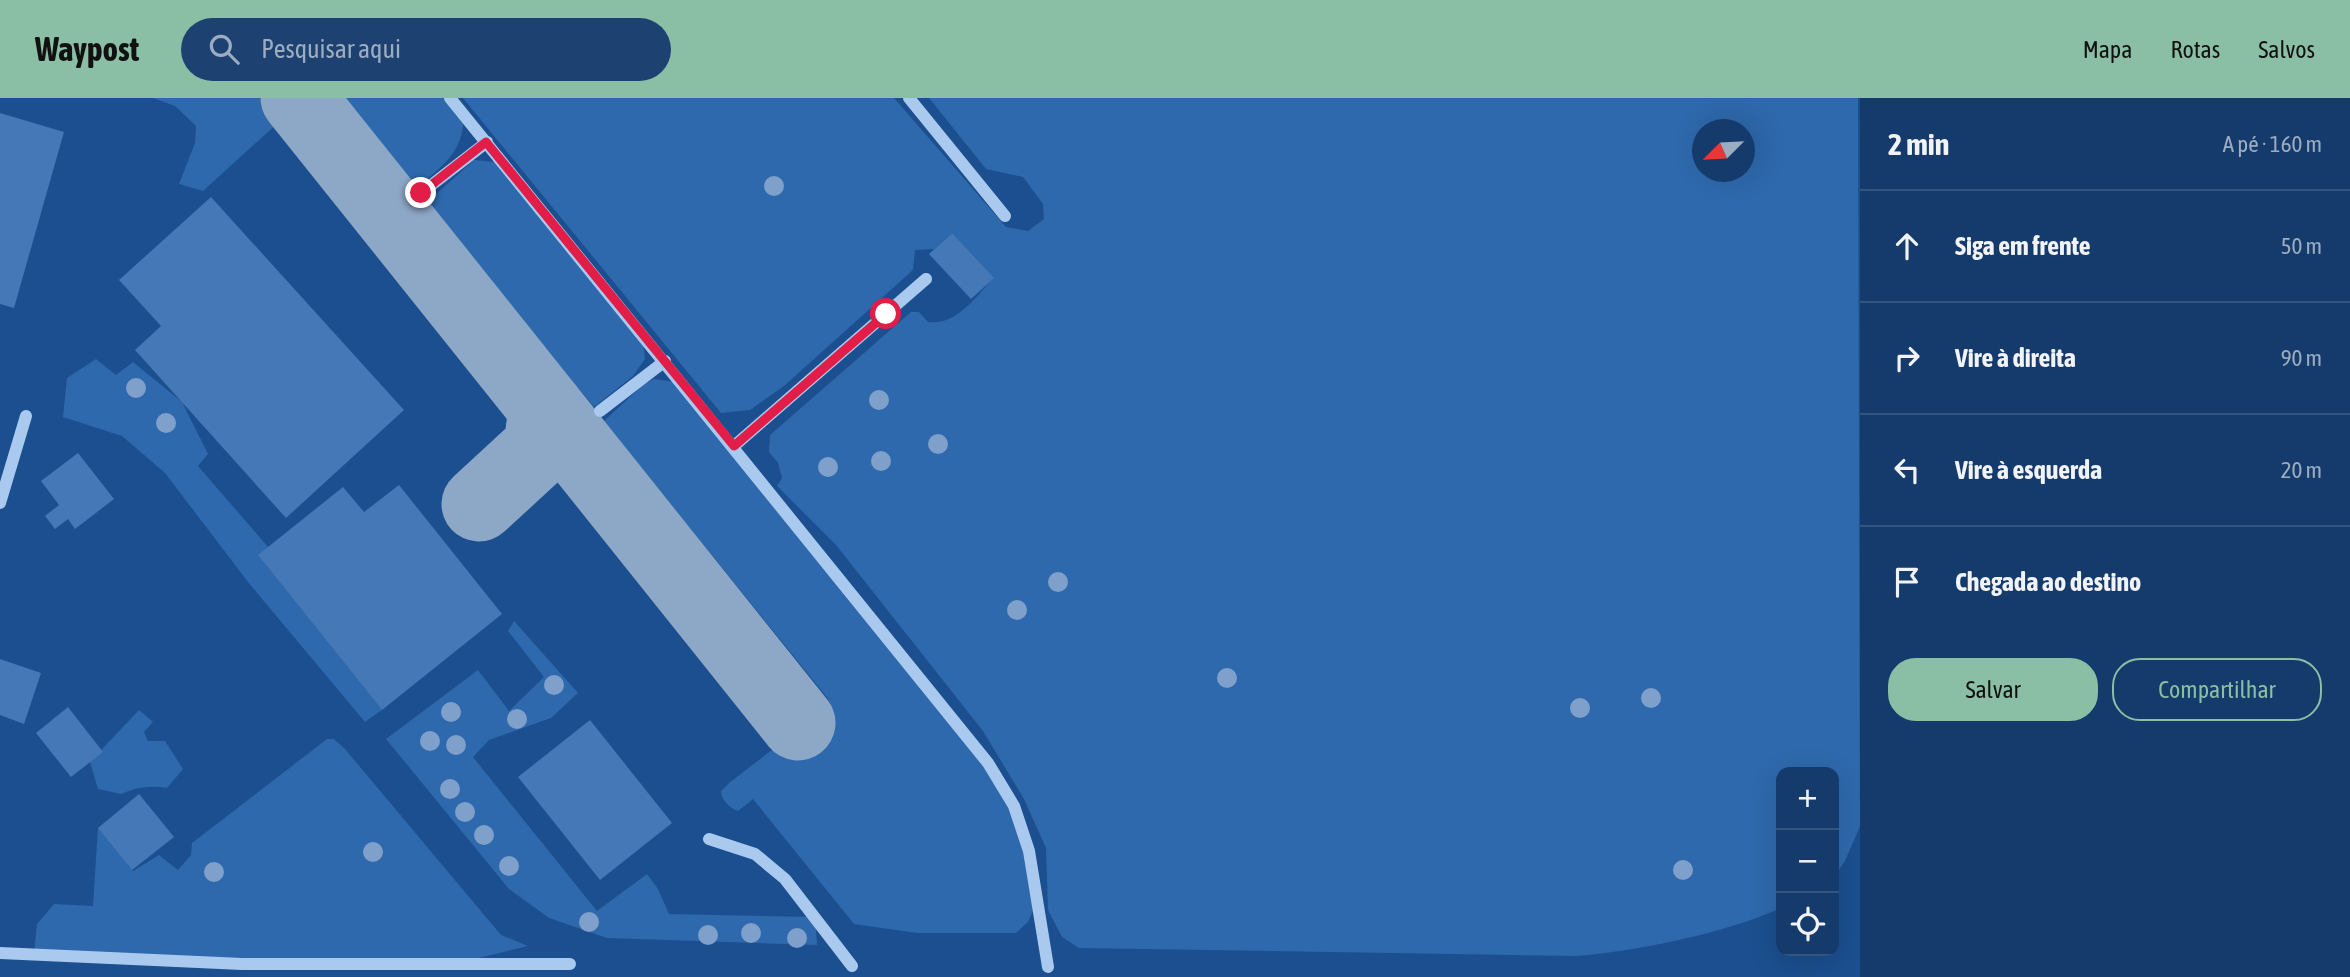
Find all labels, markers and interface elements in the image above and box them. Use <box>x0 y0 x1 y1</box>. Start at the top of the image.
search box <box>181 18 671 81</box>
text: Waypost <box>35 30 139 68</box>
icon: search <box>205 30 243 68</box>
text: Pesquisar aqui <box>261 34 401 64</box>
text: Mapa <box>2083 36 2132 63</box>
text: Rotas <box>2170 36 2220 63</box>
text: Salvos <box>2258 36 2315 63</box>
north arrow <box>1692 119 1755 182</box>
text: 2 min <box>1888 127 1949 161</box>
text: A pé · 160 m <box>2223 131 2322 157</box>
route end <box>405 177 436 208</box>
icon: ahead <box>1888 227 1926 265</box>
text: Siga em frente <box>1955 231 2091 261</box>
text: 50 m <box>2281 233 2322 259</box>
route start <box>870 298 901 329</box>
icon: right <box>1888 339 1926 377</box>
text: Vire à direita <box>1955 343 2076 373</box>
text: 90 m <box>2281 345 2322 371</box>
icon: left <box>1888 451 1926 489</box>
text: Vire à esquerda <box>1955 455 2102 485</box>
text: 20 m <box>2281 457 2322 483</box>
icon: arrive <box>1888 563 1926 601</box>
text: Chegada ao destino <box>1955 567 2141 597</box>
button: Salvar <box>1888 658 2098 721</box>
button: Compartilhar <box>2112 658 2322 721</box>
map controls <box>1776 767 1839 956</box>
button: + <box>1776 767 1839 830</box>
button: − <box>1776 830 1839 893</box>
button: locate <box>1776 893 1839 956</box>

